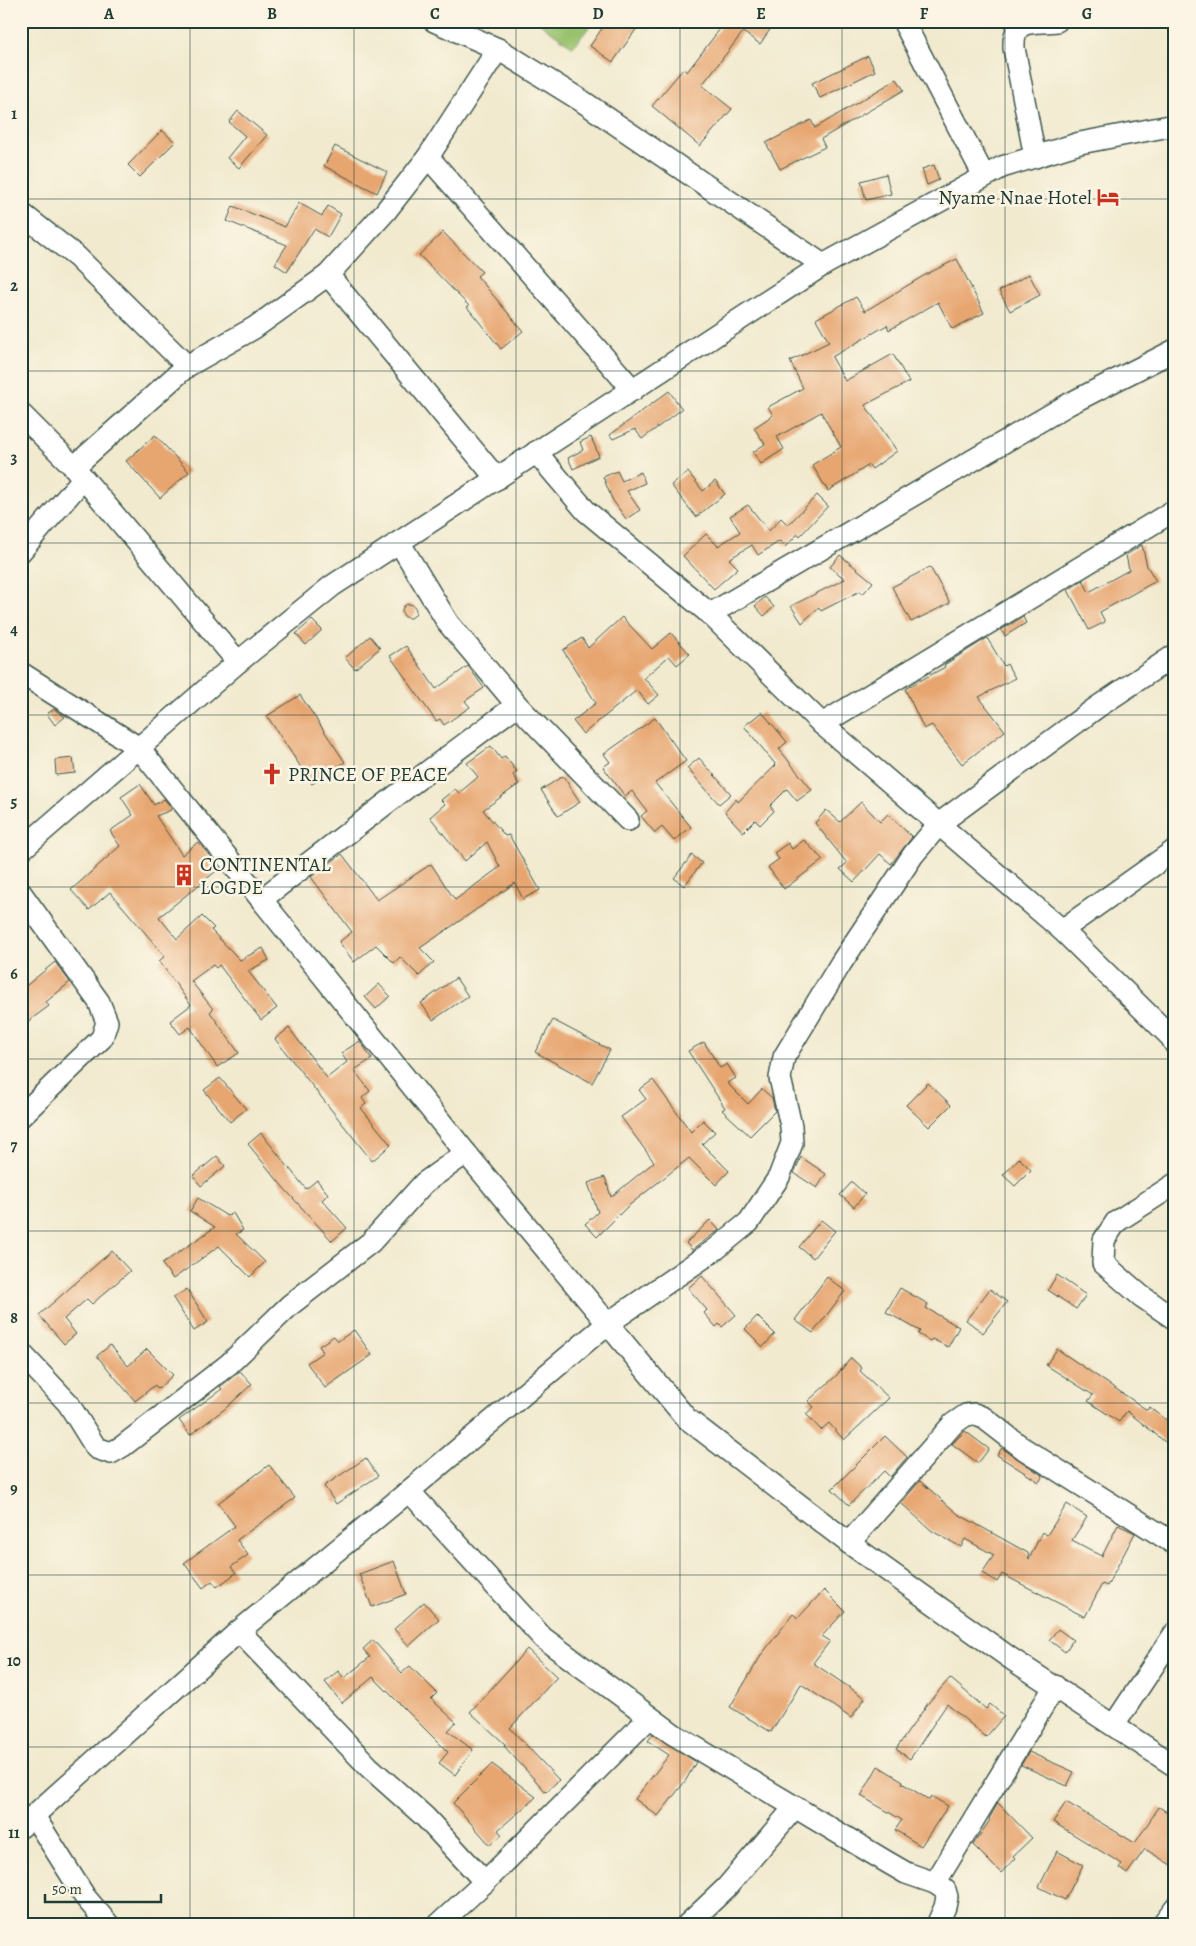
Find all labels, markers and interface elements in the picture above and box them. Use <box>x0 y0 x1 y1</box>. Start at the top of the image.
text: A <box>103 3 115 25</box>
text: B <box>267 3 277 25</box>
text: C <box>430 3 440 25</box>
text: D <box>592 3 604 25</box>
text: E <box>756 3 766 25</box>
text: F <box>920 3 929 25</box>
text: G <box>1082 3 1092 25</box>
text: 1 <box>11 103 17 125</box>
place label: Nyame Nnae Hotel <box>938 184 1092 211</box>
hotel icon: Nyame Nnae Hotel <box>1095 184 1121 210</box>
text: 2 <box>10 275 18 297</box>
text: 3 <box>11 447 18 469</box>
text: 4 <box>10 619 18 641</box>
church icon: PRINCE OF PEACE <box>259 761 285 787</box>
place label: PRINCE OF PEACE <box>288 761 448 788</box>
text: 5 <box>11 791 18 813</box>
place label: CONTINENTAL LOGDE <box>200 851 332 901</box>
building icon: CONTINENTAL LOGDE <box>171 862 197 888</box>
text: 6 <box>10 963 18 985</box>
text: 7 <box>11 1135 18 1157</box>
text: 8 <box>10 1307 18 1329</box>
text: 9 <box>10 1478 18 1500</box>
text: 10 <box>7 1650 21 1672</box>
text: 11 <box>8 1822 20 1844</box>
scale bar <box>45 1871 161 1903</box>
text: 50 m <box>52 1879 82 1899</box>

